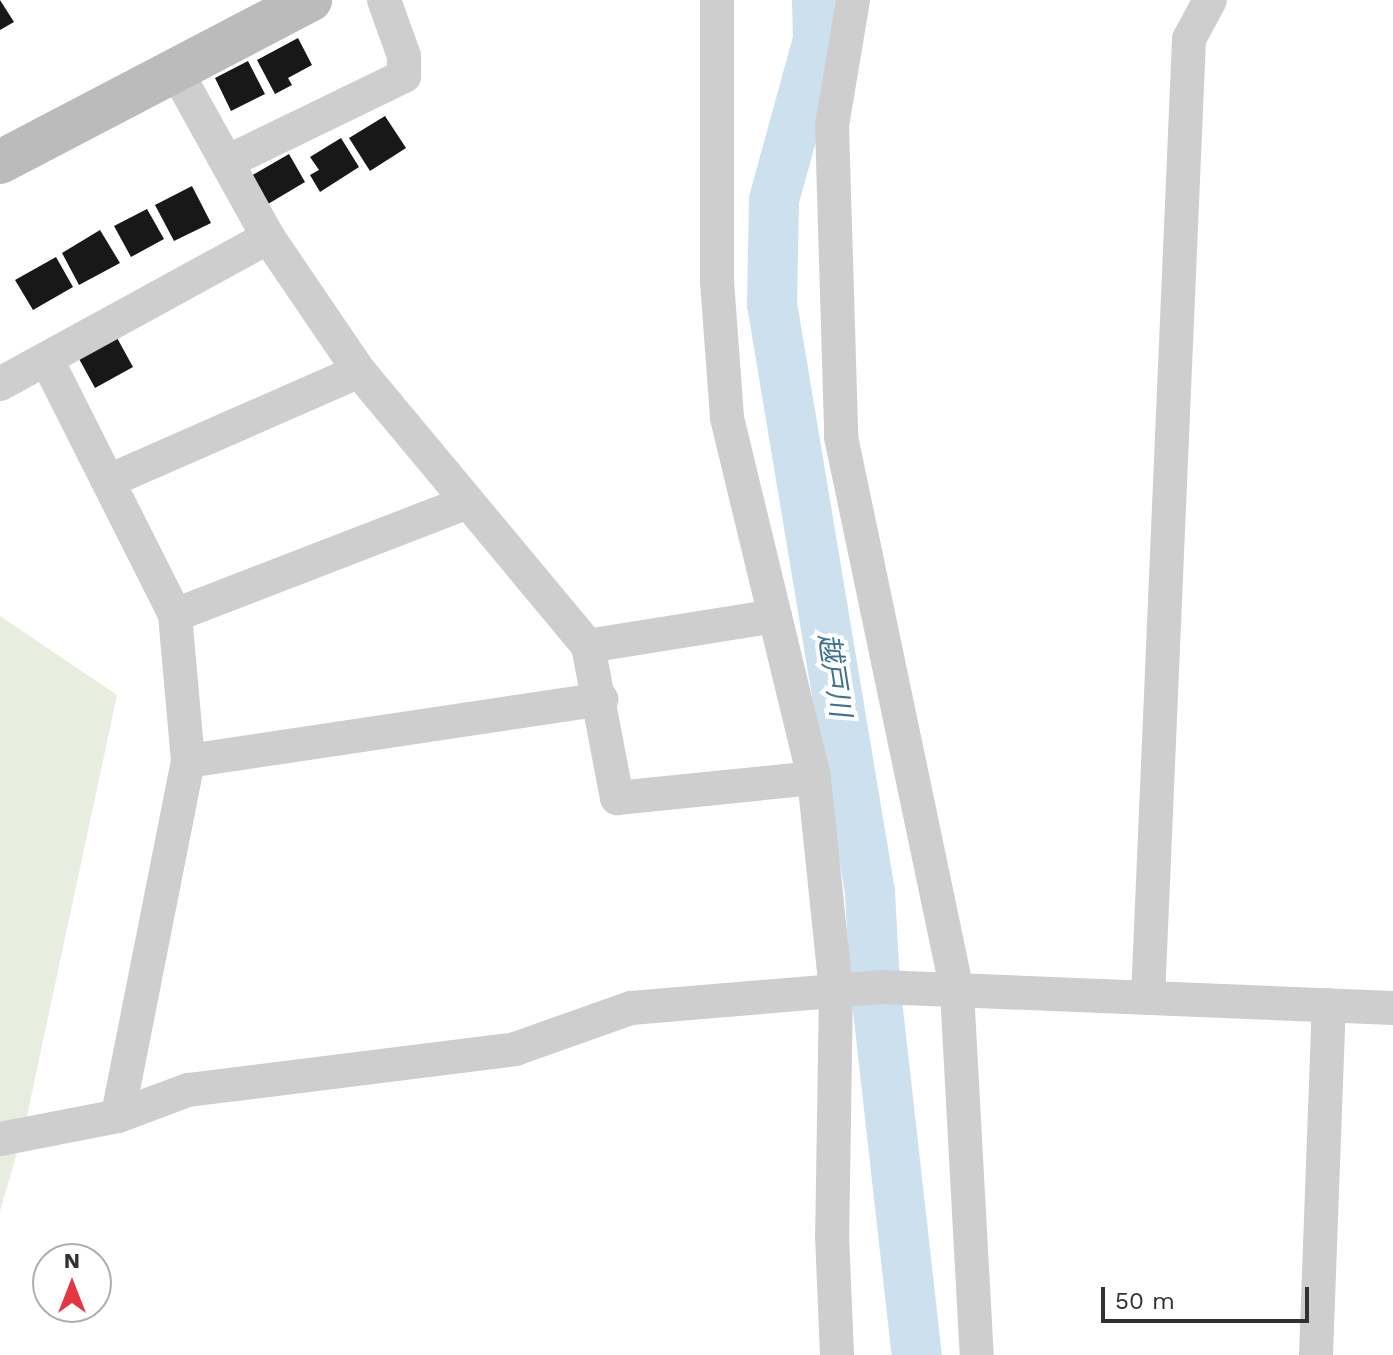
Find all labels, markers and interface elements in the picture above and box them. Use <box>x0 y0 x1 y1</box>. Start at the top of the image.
water label: 越戸川 <box>811 631 857 719</box>
north arrow <box>32 1243 112 1323</box>
text: N <box>64 1248 80 1273</box>
scale bar <box>1105 1271 1313 1321</box>
text: 50 m <box>1115 1287 1175 1315</box>

